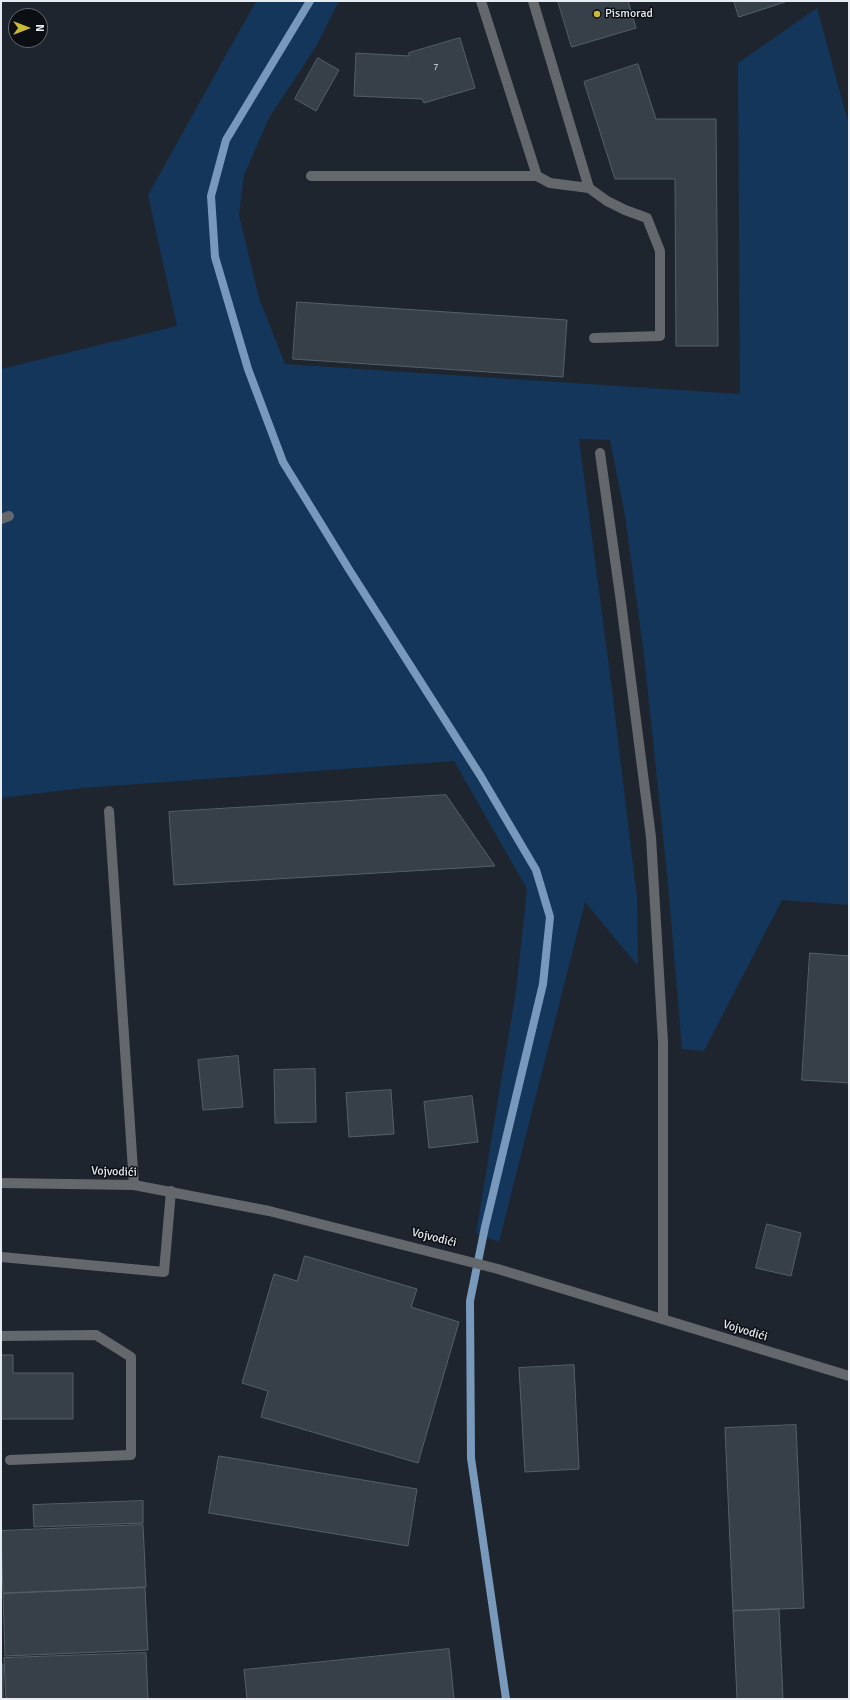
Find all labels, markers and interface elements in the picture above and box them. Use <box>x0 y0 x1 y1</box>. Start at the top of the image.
place label: Pismorad <box>605 7 653 21</box>
north arrow <box>8 8 48 48</box>
marker: Pismorad <box>592 9 602 19</box>
text: N <box>33 24 46 32</box>
house number: 7 <box>433 61 439 73</box>
street label: Vojvodići <box>91 1164 137 1180</box>
street label: Vojvodići <box>410 1225 458 1251</box>
street label: Vojvodići <box>721 1317 769 1345</box>

